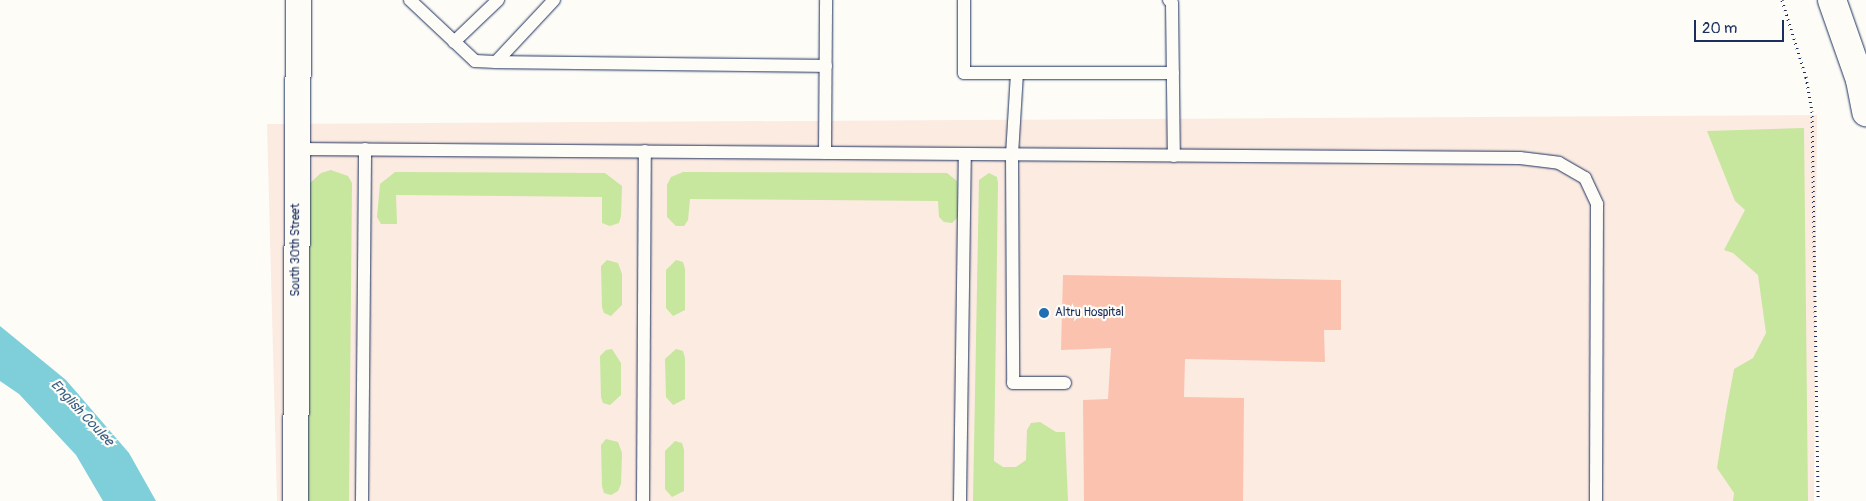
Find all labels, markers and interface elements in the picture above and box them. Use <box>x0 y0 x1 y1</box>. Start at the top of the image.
scale bar <box>1696 10 1786 42</box>
text: 20 m <box>1702 19 1737 38</box>
street label: South 30th Street <box>289 203 303 297</box>
marker: Altru Hospital <box>1037 306 1051 320</box>
place label: Altru Hospital <box>1055 306 1124 320</box>
water label: English Coulee <box>47 376 117 450</box>

